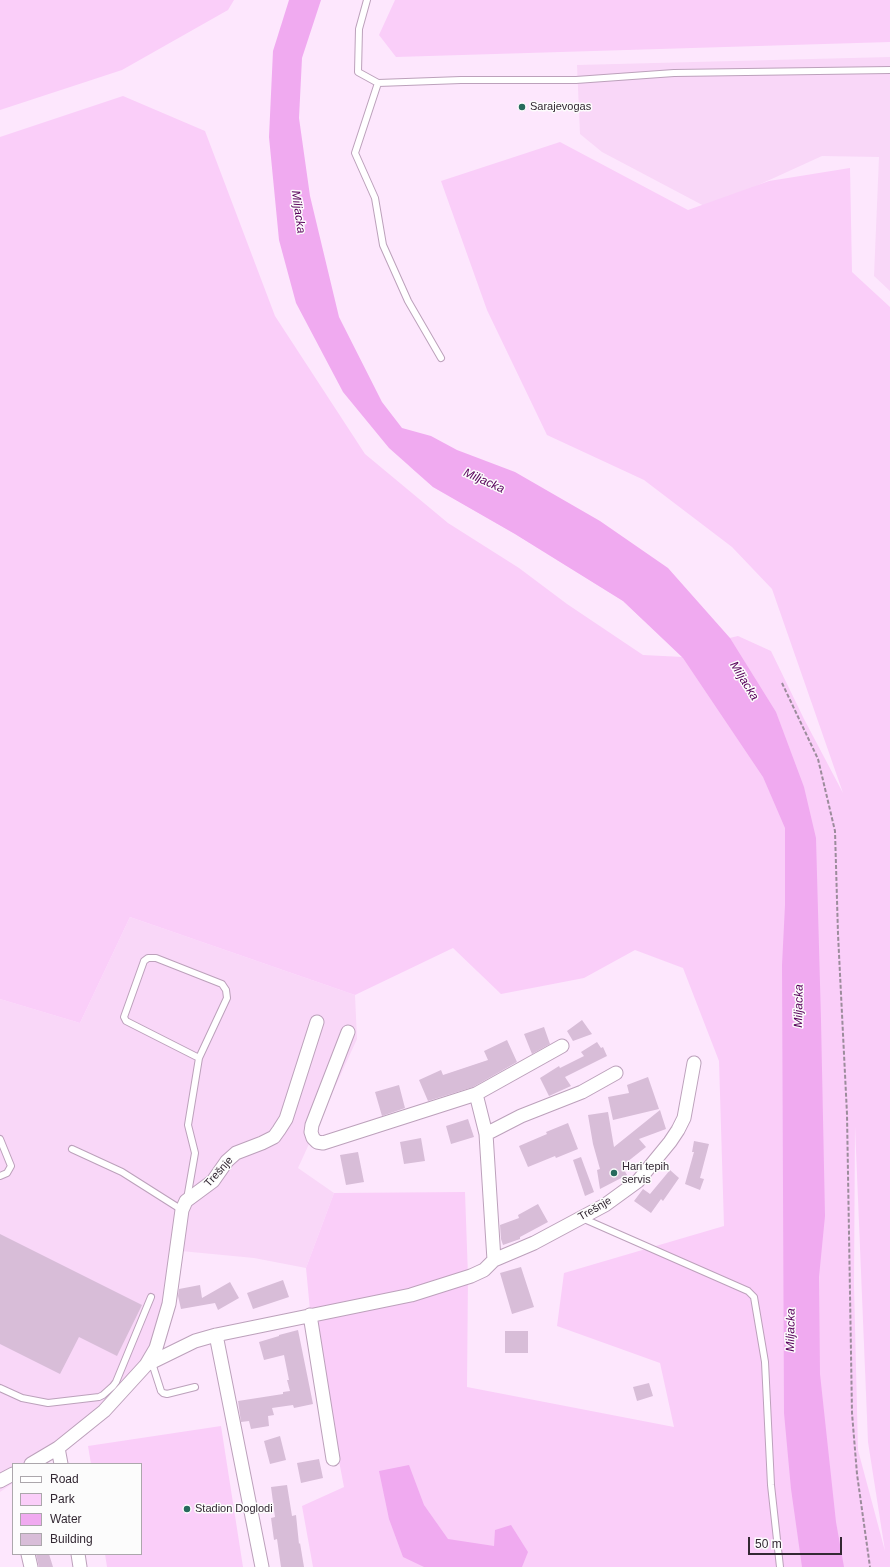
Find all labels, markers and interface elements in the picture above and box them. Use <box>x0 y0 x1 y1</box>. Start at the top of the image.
place label: Sarajevogas <box>530 100 591 114</box>
marker: Sarajevogas <box>517 102 527 112</box>
water label: Miljacka <box>288 190 308 234</box>
water label: Miljacka <box>461 466 507 496</box>
water label: Miljacka <box>726 659 762 703</box>
water label: Miljacka <box>791 984 807 1028</box>
street label: Trešnje <box>202 1154 236 1190</box>
place label: Hari tepih servis <box>622 1160 669 1186</box>
marker: Hari tepih servis <box>609 1168 619 1178</box>
street label: Trešnje <box>576 1194 614 1224</box>
water label: Miljacka <box>783 1308 799 1352</box>
legend <box>12 1463 142 1555</box>
text: Road <box>50 1472 79 1486</box>
text: Park <box>50 1492 75 1506</box>
place label: Stadion Doglodi <box>195 1502 273 1516</box>
marker: Stadion Doglodi <box>182 1504 192 1514</box>
text: Water <box>50 1512 82 1526</box>
scale bar <box>750 1529 844 1555</box>
text: Building <box>50 1532 93 1546</box>
text: 50 m <box>755 1537 782 1551</box>

